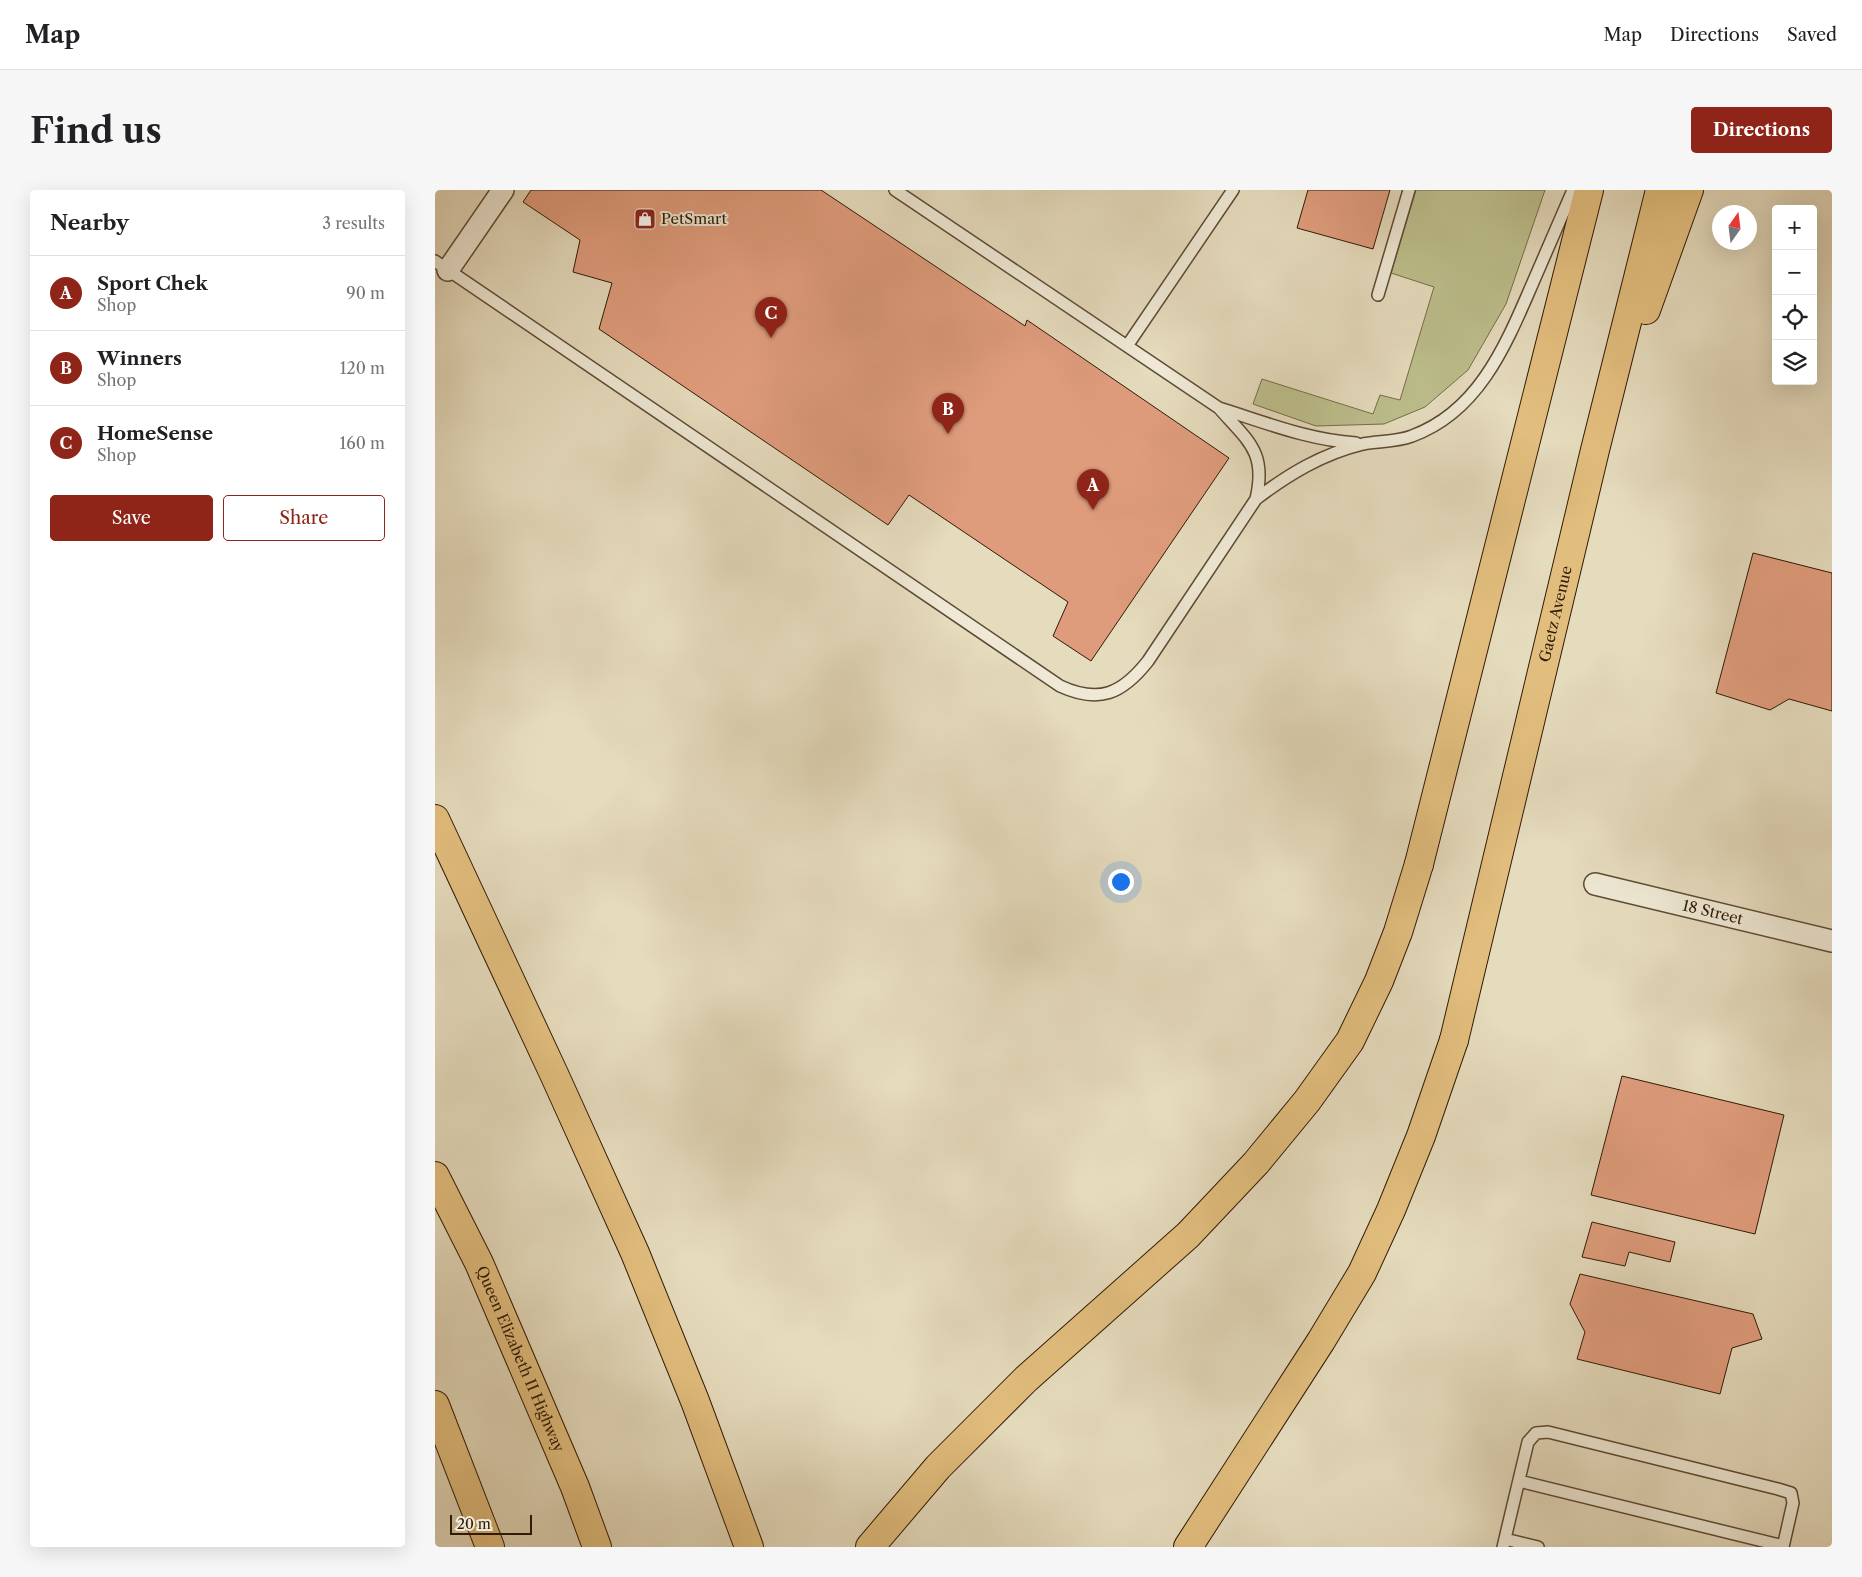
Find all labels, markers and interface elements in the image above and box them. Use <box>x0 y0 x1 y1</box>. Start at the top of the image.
text: Map <box>25 20 80 49</box>
text: Map <box>1603 24 1642 46</box>
text: Directions <box>1670 24 1759 46</box>
text: Saved <box>1787 24 1837 46</box>
button: Directions <box>1691 107 1832 153</box>
text: Find us <box>30 109 162 152</box>
north arrow <box>1712 205 1757 250</box>
map controls <box>1772 205 1817 385</box>
button: + <box>1772 205 1817 250</box>
shop icon: PetSmart <box>633 207 657 231</box>
place label: PetSmart <box>661 209 727 228</box>
text: Nearby <box>50 210 129 235</box>
text: 3 results <box>322 213 385 233</box>
button: − <box>1772 250 1817 295</box>
text: Sport Chek <box>97 272 208 295</box>
text: A <box>60 283 72 303</box>
text: 90 m <box>346 283 385 303</box>
text: Shop <box>97 295 136 315</box>
button: locate <box>1772 295 1817 340</box>
pin: C <box>755 297 787 338</box>
button: layers <box>1772 340 1817 385</box>
text: Winners <box>97 347 182 370</box>
text: B <box>60 358 72 378</box>
text: 120 m <box>340 358 385 378</box>
text: Shop <box>97 370 136 390</box>
pin: B <box>932 393 964 434</box>
text: HomeSense <box>97 422 213 445</box>
text: C <box>60 433 72 453</box>
text: 160 m <box>340 433 385 453</box>
text: Shop <box>97 445 136 465</box>
pin: A <box>1077 469 1109 510</box>
button: Save <box>50 495 213 541</box>
button: Share <box>223 495 385 541</box>
street label: Gaetz Avenue <box>1535 564 1576 664</box>
your location <box>1108 869 1134 895</box>
street label: 18 Street <box>1681 895 1746 928</box>
street label: Queen Elizabeth II Highway <box>472 1263 569 1455</box>
scale bar <box>450 1512 533 1535</box>
text: 20 m <box>457 1515 491 1533</box>

